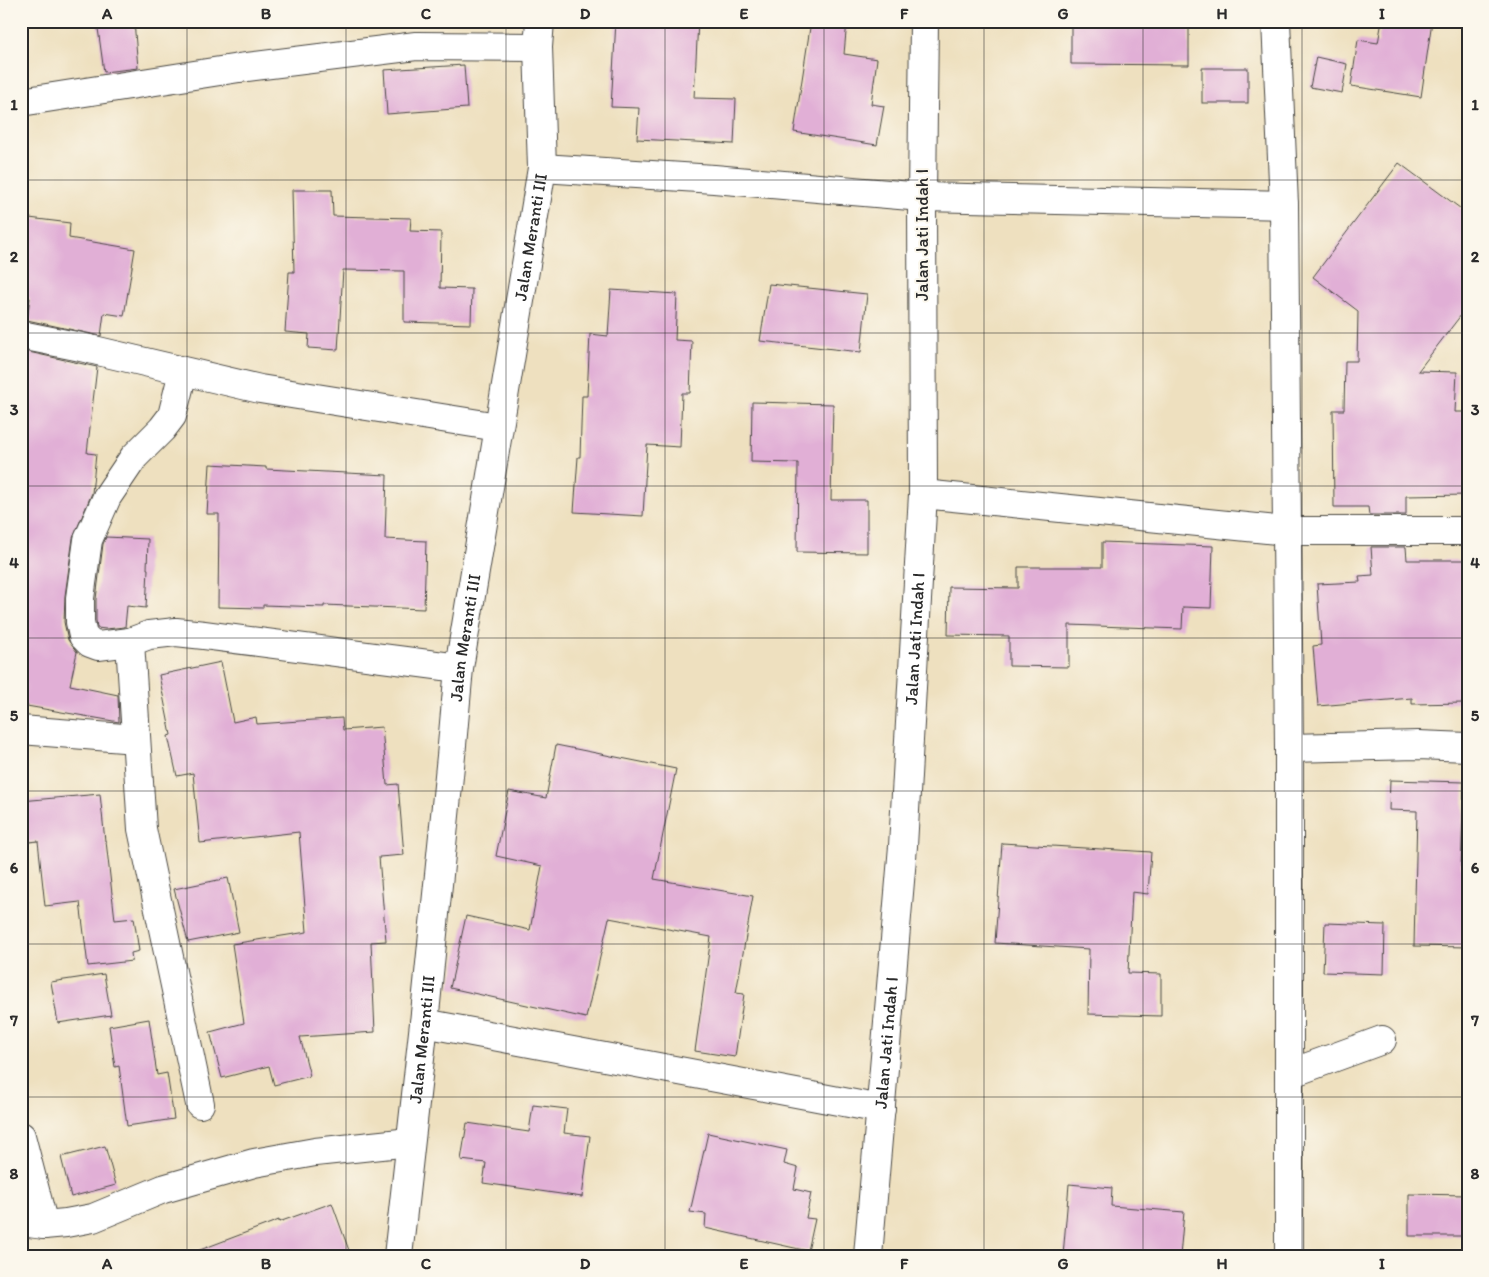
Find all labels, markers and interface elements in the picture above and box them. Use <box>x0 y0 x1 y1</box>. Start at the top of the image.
text: A <box>101 4 113 23</box>
text: B <box>261 4 272 23</box>
text: C <box>421 4 432 23</box>
text: D <box>580 4 591 23</box>
text: E <box>740 4 749 23</box>
text: F <box>900 4 909 23</box>
text: G <box>1057 4 1069 23</box>
text: H <box>1216 4 1228 23</box>
text: I <box>1379 4 1385 23</box>
text: 1 <box>10 95 18 114</box>
text: 1 <box>1471 95 1479 114</box>
street label: Jalan Jati Indah I <box>911 169 933 301</box>
street label: Jalan Meranti III <box>509 172 552 302</box>
text: 2 <box>10 247 19 266</box>
text: 2 <box>1471 247 1480 266</box>
text: 3 <box>10 400 19 419</box>
text: 3 <box>1471 400 1480 419</box>
text: 4 <box>9 553 19 572</box>
text: 4 <box>1470 553 1480 572</box>
street label: Jalan Meranti III <box>445 572 485 702</box>
street label: Jalan Jati Indah I <box>900 572 930 705</box>
text: 5 <box>10 706 19 725</box>
text: 5 <box>1471 706 1480 725</box>
text: 6 <box>10 858 19 877</box>
text: 6 <box>1471 858 1480 877</box>
street label: Jalan Meranti III <box>404 974 440 1105</box>
street label: Jalan Jati Indah I <box>870 976 903 1110</box>
text: 7 <box>9 1011 18 1030</box>
text: 7 <box>1470 1011 1479 1030</box>
text: 8 <box>10 1164 19 1183</box>
text: 8 <box>1471 1164 1480 1183</box>
text: A <box>101 1254 113 1273</box>
text: B <box>261 1254 272 1273</box>
text: C <box>421 1254 432 1273</box>
text: D <box>580 1254 591 1273</box>
text: E <box>740 1254 749 1273</box>
text: F <box>900 1254 909 1273</box>
text: G <box>1057 1254 1069 1273</box>
text: H <box>1216 1254 1228 1273</box>
text: I <box>1379 1254 1385 1273</box>

